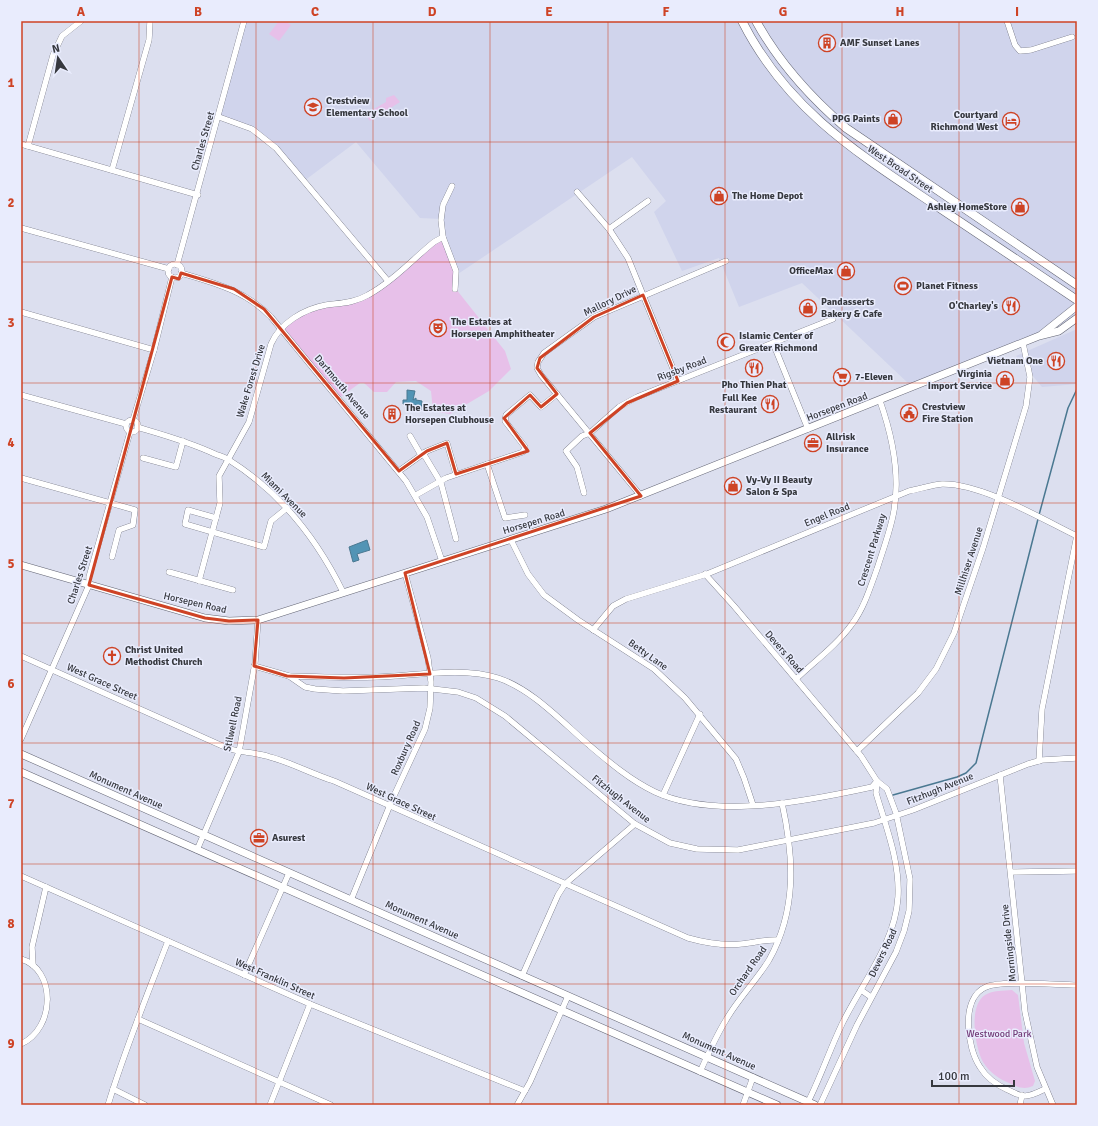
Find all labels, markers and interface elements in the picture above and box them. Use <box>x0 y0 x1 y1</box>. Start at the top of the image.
text: A <box>77 4 86 20</box>
text: B <box>194 4 202 20</box>
text: C <box>311 4 319 20</box>
text: D <box>428 4 437 20</box>
text: E <box>545 4 553 20</box>
text: F <box>663 4 670 20</box>
text: G <box>779 4 787 20</box>
text: H <box>896 4 904 20</box>
text: I <box>1015 4 1019 20</box>
building icon: AMF Sunset Lanes <box>817 33 837 53</box>
place label: AMF Sunset Lanes <box>840 37 920 49</box>
north arrow <box>38 38 78 78</box>
text: N <box>51 42 61 56</box>
text: 1 <box>7 75 15 91</box>
place label: Crestview Elementary School <box>326 95 408 119</box>
school or university icon: Crestview Elementary School <box>303 97 323 117</box>
shop icon: PPG Paints <box>883 109 903 129</box>
place label: Courtyard Richmond West <box>931 109 999 133</box>
street label: Charles Street <box>189 110 217 172</box>
hotel icon: Courtyard Richmond West <box>1001 111 1021 131</box>
place label: PPG Paints <box>832 113 881 125</box>
street label: West Broad Street <box>865 143 935 196</box>
shop icon: The Home Depot <box>709 186 729 206</box>
place label: The Home Depot <box>732 190 803 202</box>
text: 2 <box>7 195 15 211</box>
shop icon: Ashley HomeStore <box>1010 197 1030 217</box>
place label: Ashley HomeStore <box>927 201 1007 213</box>
shop icon: OfficeMax <box>836 261 856 281</box>
place label: OfficeMax <box>789 265 833 277</box>
sports icon: Planet Fitness <box>893 276 913 296</box>
place label: Planet Fitness <box>916 280 978 292</box>
street label: Mallory Drive <box>582 283 638 319</box>
place label: Pandasserts Bakery & Cafe <box>821 296 882 320</box>
restaurant icon: O'Charley's <box>1001 296 1021 316</box>
shop icon: Pandasserts Bakery & Cafe <box>798 298 818 318</box>
place label: O'Charley's <box>949 300 999 312</box>
text: 3 <box>7 315 15 331</box>
place label: The Estates at Horsepen Amphitheater <box>451 316 555 340</box>
theatre icon: The Estates at Horsepen Amphitheater <box>428 318 448 338</box>
place label: Islamic Center of Greater Richmond <box>739 330 818 354</box>
mosque icon: Islamic Center of Greater Richmond <box>716 332 736 352</box>
street label: Wake Forest Drive <box>234 343 268 419</box>
restaurant icon: Vietnam One <box>1046 351 1066 371</box>
street label: Dartmouth Avenue <box>312 353 372 421</box>
street label: Rigsby Road <box>656 354 708 384</box>
place label: Vietnam One <box>987 355 1043 367</box>
restaurant icon: Pho Thien Phat <box>744 358 764 378</box>
supermarket icon: 7-Eleven <box>832 367 852 387</box>
place label: Virginia Import Service <box>928 368 992 392</box>
shop icon: Virginia Import Service <box>995 370 1015 390</box>
place label: 7-Eleven <box>855 371 893 383</box>
place label: Pho Thien Phat <box>721 379 787 391</box>
street label: Horsepen Road <box>805 390 869 424</box>
place label: Full Kee Restaurant <box>709 392 757 416</box>
restaurant icon: Full Kee Restaurant <box>760 394 780 414</box>
place label: Crestview Fire Station <box>922 401 974 425</box>
place label: The Estates at Horsepen Clubhouse <box>405 402 494 426</box>
public building icon: Crestview Fire Station <box>899 403 919 423</box>
building icon: The Estates at Horsepen Clubhouse <box>382 404 402 424</box>
place label: Allrisk Insurance <box>826 431 869 455</box>
office icon: Allrisk Insurance <box>803 433 823 453</box>
text: 4 <box>7 435 15 451</box>
street label: Miami Avenue <box>259 470 309 520</box>
place label: Vy-Vy II Beauty Salon & Spa <box>746 474 813 498</box>
shop icon: Vy-Vy II Beauty Salon & Spa <box>723 476 743 496</box>
street label: Engel Road <box>803 500 851 530</box>
street label: Horsepen Road <box>501 507 567 537</box>
street label: Crescent Parkway <box>855 512 889 588</box>
street label: Millhiser Avenue <box>952 525 986 597</box>
street label: Charles Street <box>65 544 95 606</box>
text: 5 <box>7 556 15 572</box>
street label: Horsepen Road <box>162 590 228 616</box>
street label: Devers Road <box>762 628 806 676</box>
street label: Betty Lane <box>626 637 670 673</box>
place label: Christ United Methodist Church <box>125 644 203 668</box>
church icon: Christ United Methodist Church <box>102 646 122 666</box>
street label: West Grace Street <box>65 661 140 703</box>
text: 6 <box>7 676 15 692</box>
street label: Stilwell Road <box>221 695 245 753</box>
street label: Roxbury Road <box>389 719 423 777</box>
street label: Monument Avenue <box>87 768 165 812</box>
street label: Fitzhugh Avenue <box>905 770 975 808</box>
street label: Fitzhugh Avenue <box>589 772 653 826</box>
street label: West Grace Street <box>364 780 438 824</box>
text: 7 <box>7 796 15 812</box>
office icon: Asurest <box>249 828 269 848</box>
place label: Asurest <box>272 832 306 844</box>
street label: Monument Avenue <box>383 898 461 942</box>
street label: Morningside Drive <box>999 904 1019 982</box>
text: 8 <box>7 916 15 932</box>
street label: Devers Road <box>866 927 900 979</box>
street label: Orchard Road <box>727 944 769 998</box>
street label: West Franklin Street <box>233 956 317 1002</box>
park label: Westwood Park <box>966 1028 1032 1040</box>
street label: Monument Avenue <box>680 1029 758 1073</box>
text: 9 <box>7 1036 15 1052</box>
scale bar <box>932 1062 1014 1088</box>
text: 100 m <box>938 1069 970 1084</box>

